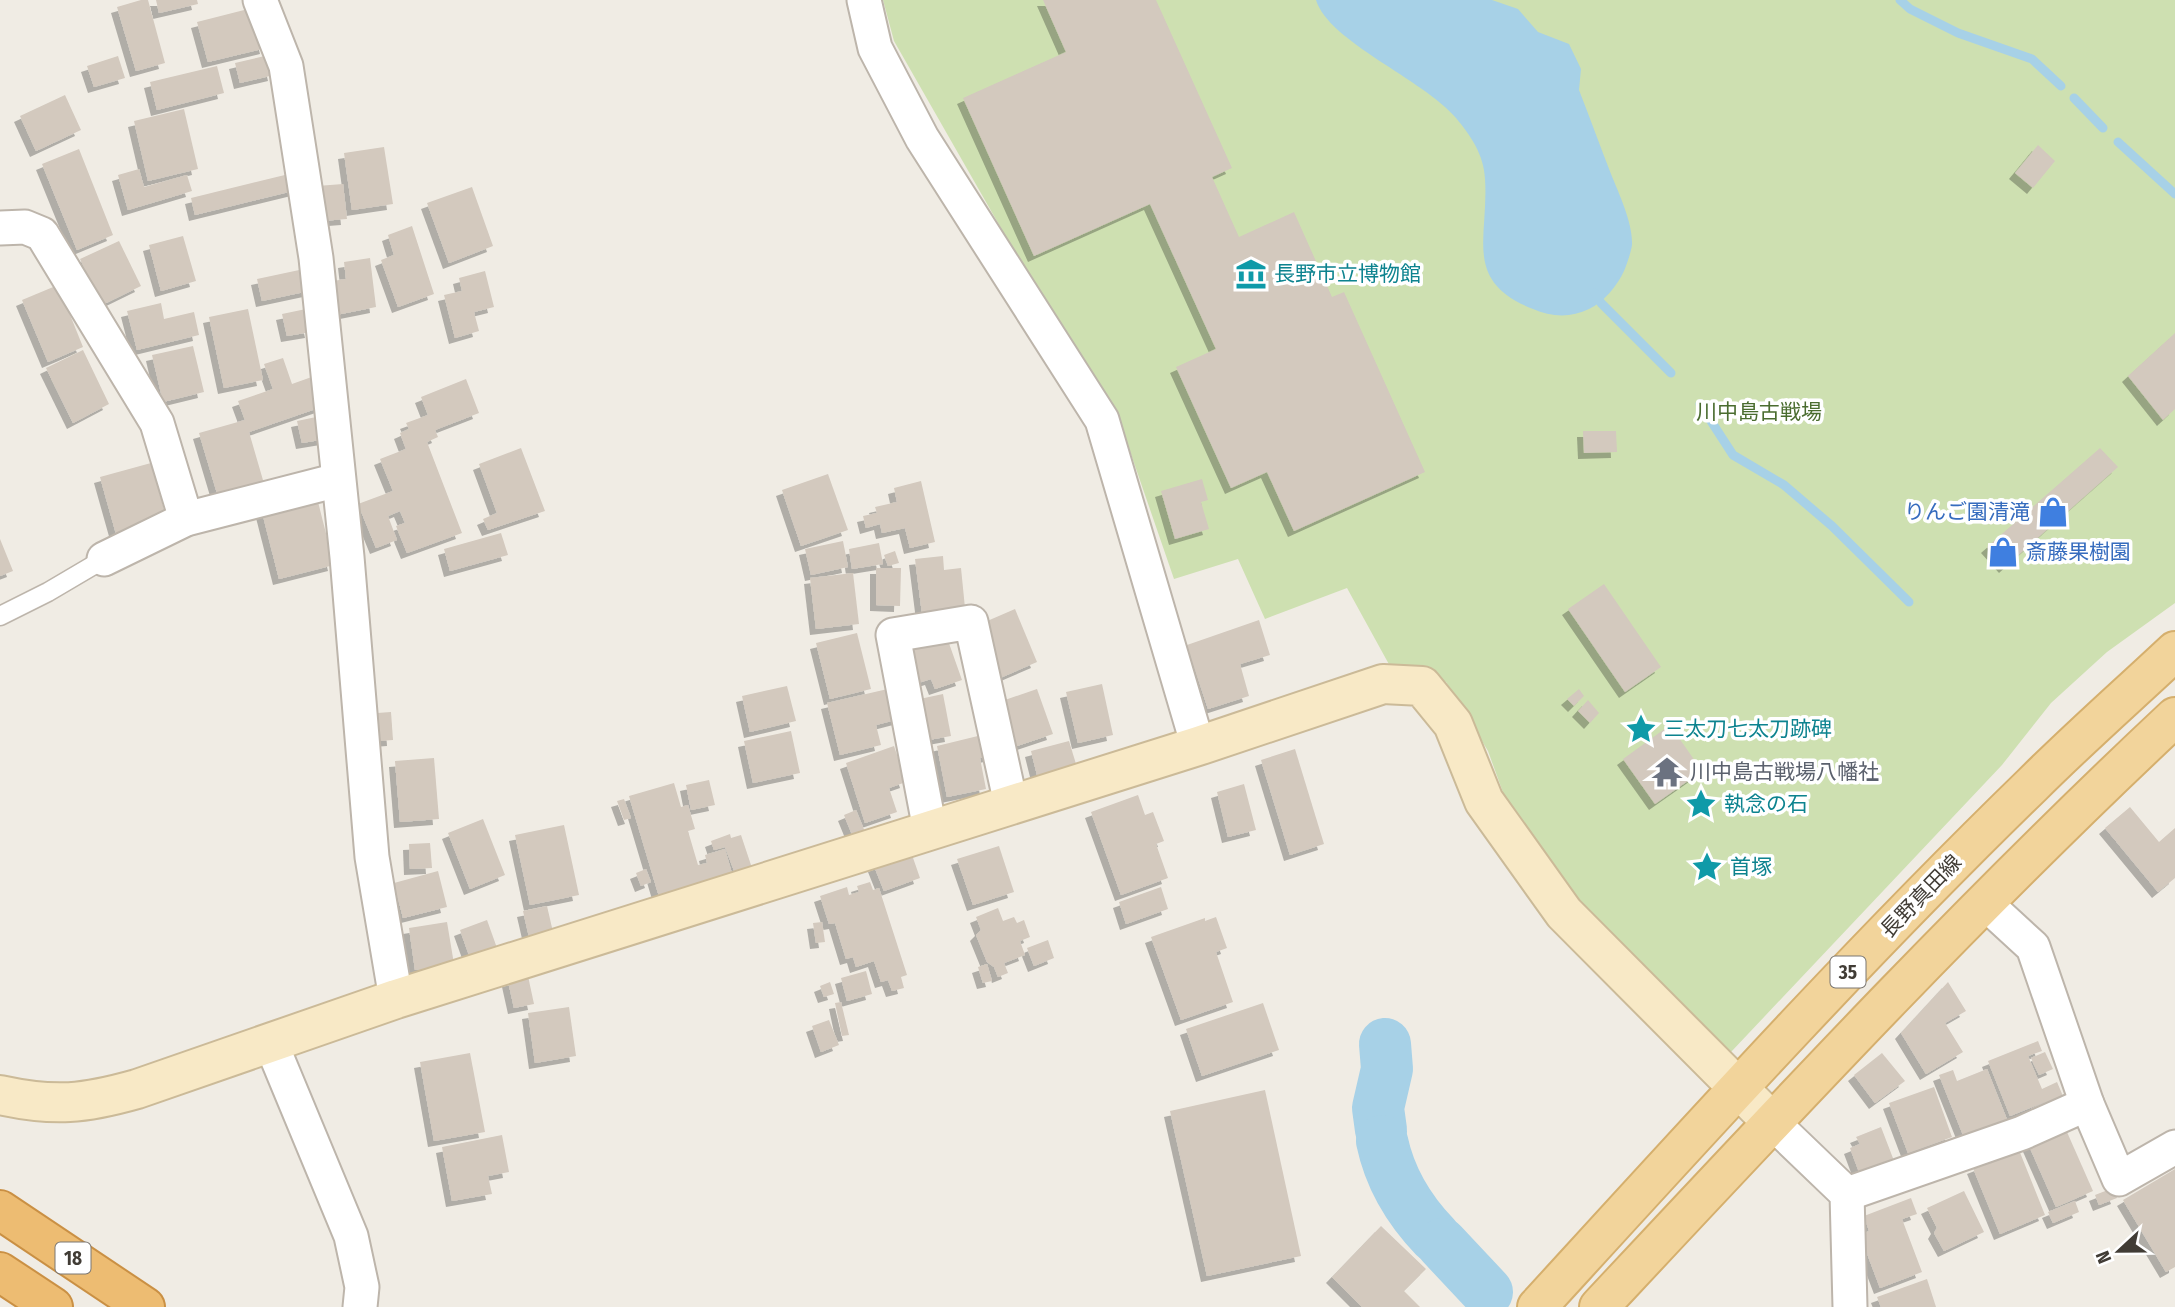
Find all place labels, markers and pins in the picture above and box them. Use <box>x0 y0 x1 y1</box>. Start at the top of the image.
museum icon: 長野市立博物館 <box>1234 257 1268 291</box>
place label: 長野市立博物館 <box>1274 261 1421 287</box>
shop icon: りんご園清滝 <box>2036 495 2070 529</box>
place label: りんご園清滝 <box>1904 499 2030 525</box>
shop icon: 斎藤果樹園 <box>1986 535 2020 569</box>
place label: 斎藤果樹園 <box>2026 539 2131 565</box>
place icon: 三太刀七太刀跡碑 <box>1624 712 1658 746</box>
place label: 三太刀七太刀跡碑 <box>1664 716 1832 742</box>
temple icon: 川中島古戦場八幡社 <box>1650 755 1684 789</box>
place label: 川中島古戦場八幡社 <box>1690 759 1879 785</box>
place icon: 執念の石 <box>1684 787 1718 821</box>
place label: 執念の石 <box>1724 791 1808 817</box>
place icon: 首塚 <box>1690 850 1724 884</box>
place label: 首塚 <box>1730 854 1772 880</box>

